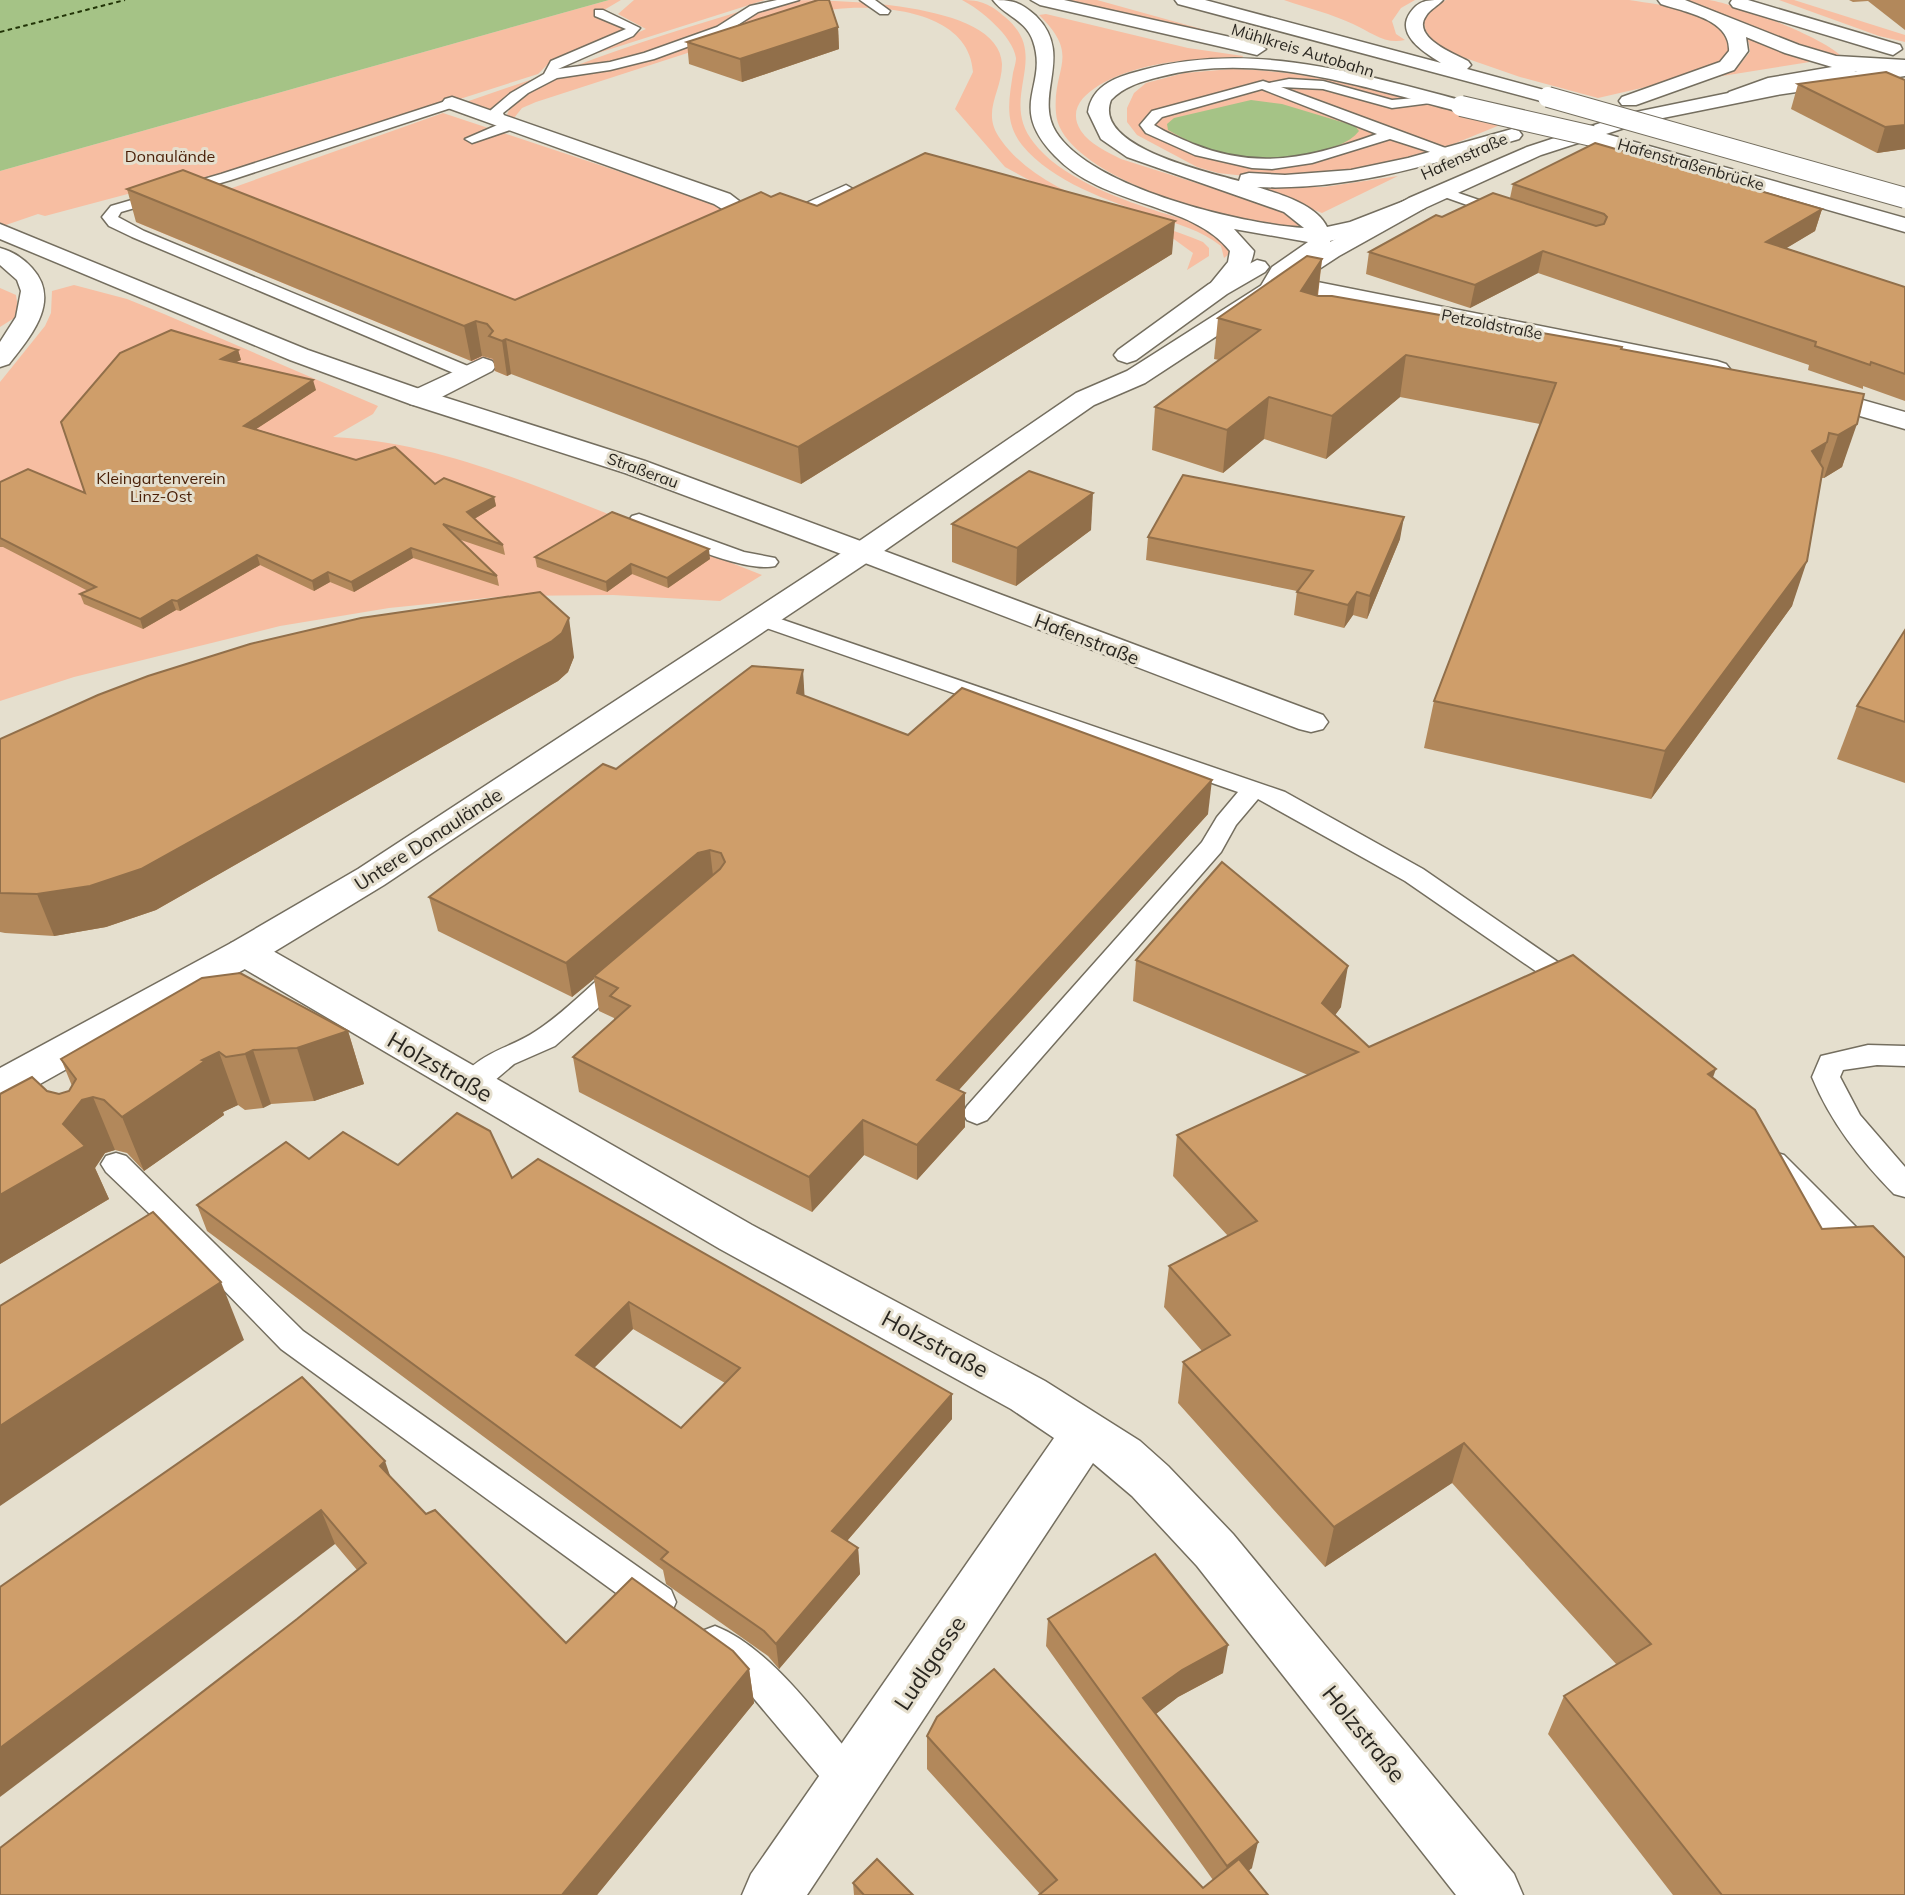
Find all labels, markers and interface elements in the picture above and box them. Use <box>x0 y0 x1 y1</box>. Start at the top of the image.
street label: Mühlkreis Autobahn <box>1229 19 1377 81</box>
street label: Hafenstraße <box>1418 128 1510 184</box>
street label: Hafenstraßenbrücke <box>1615 134 1767 194</box>
park label: Donaulände <box>125 146 215 166</box>
street label: Petzoldstraße <box>1440 304 1544 344</box>
street label: Straßerau <box>605 448 681 492</box>
park label: Kleingartenverein Linz-Ost <box>96 468 226 506</box>
street label: Hafenstraße <box>1031 608 1143 670</box>
street label: Untere Donaulände <box>350 782 506 896</box>
street label: Holzstraße <box>383 1025 498 1108</box>
street label: Holzstraße <box>877 1303 993 1384</box>
street label: Ludlgasse <box>887 1610 972 1716</box>
street label: Holzstraße <box>1316 1679 1412 1788</box>

